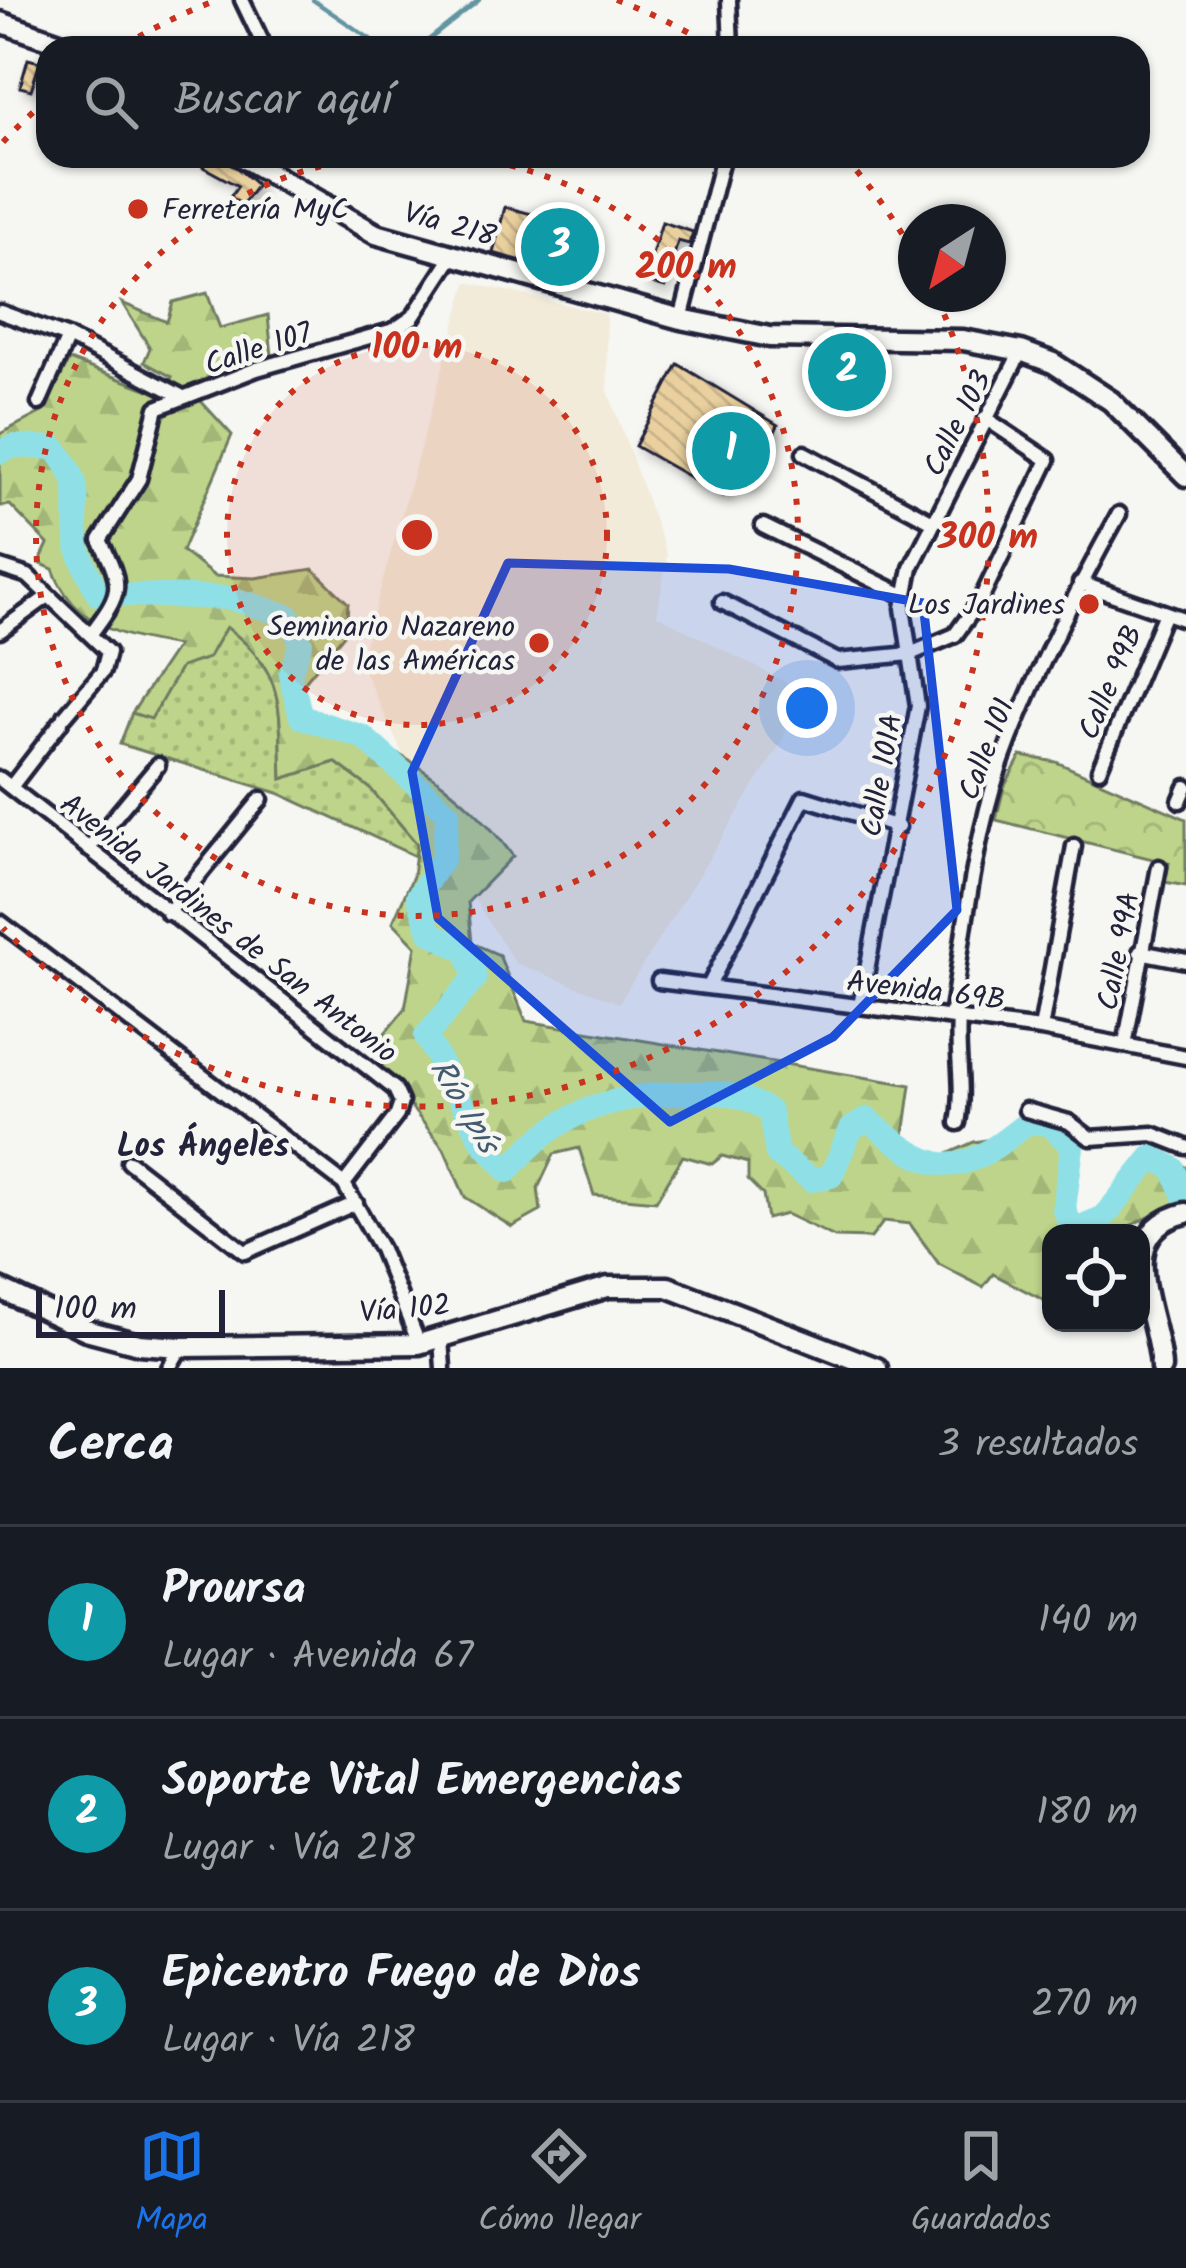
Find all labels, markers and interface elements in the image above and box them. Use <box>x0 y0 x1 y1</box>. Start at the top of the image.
search box <box>36 36 1150 168</box>
text: Buscar aquí <box>174 66 392 138</box>
icon: search <box>78 69 144 135</box>
place label: Ferretería MyC <box>162 187 349 235</box>
street label: Vía 218 <box>398 190 502 262</box>
marker: Ferretería MyC <box>125 196 151 222</box>
pin: 3 <box>521 202 599 292</box>
north arrow <box>898 204 1006 312</box>
text: 200 m <box>635 240 737 297</box>
street label: Calle 107 <box>199 310 320 390</box>
text: 100 m <box>371 320 463 377</box>
pin: 2 <box>808 327 886 417</box>
street label: Calle 103 <box>912 362 1006 486</box>
pin: 1 <box>692 406 770 496</box>
text: 300 m <box>937 510 1038 567</box>
centre of rings <box>396 514 438 556</box>
place label: Los Jardines <box>908 582 1065 630</box>
marker: Los Jardines <box>1076 591 1102 617</box>
place label: Seminario Nazareno de las Américas <box>267 604 515 686</box>
street label: Calle 99B <box>1066 618 1158 748</box>
marker: Seminario Nazareno de las Américas <box>526 630 552 656</box>
your location <box>777 678 837 738</box>
street label: Calle 101 <box>946 692 1029 808</box>
street label: Calle 101A <box>849 710 917 841</box>
street label: Avenida Jardines de San Antonio <box>48 782 407 1077</box>
street label: Calle 99A <box>1085 888 1155 1015</box>
street label: Avenida 69B <box>844 958 1008 1025</box>
water label: Río Ipís <box>414 1049 514 1168</box>
district label: Los Ángeles <box>117 1121 290 1174</box>
map controls <box>1042 1224 1150 1332</box>
button: locate <box>1042 1224 1150 1332</box>
street label: Vía 102 <box>358 1282 453 1338</box>
scale bar <box>36 1284 225 1337</box>
text: 100 m <box>54 1284 137 1337</box>
text: Cerca <box>48 1406 174 1487</box>
text: 3 resultados <box>938 1415 1138 1477</box>
text: Proursa <box>162 1555 306 1627</box>
text: 1 <box>81 1591 93 1653</box>
text: 140 m <box>1038 1591 1138 1653</box>
text: Lugar · Avenida 67 <box>162 1627 473 1689</box>
text: Soporte Vital Emergencias <box>162 1747 682 1819</box>
text: 2 <box>76 1783 98 1845</box>
text: 180 m <box>1036 1783 1138 1845</box>
text: Lugar · Vía 218 <box>162 1819 415 1881</box>
text: Epicentro Fuego de Dios <box>162 1939 641 2011</box>
text: 3 <box>76 1975 98 2037</box>
text: 270 m <box>1031 1975 1138 2037</box>
text: Lugar · Vía 218 <box>162 2011 415 2073</box>
tab: Mapa <box>135 2123 208 2248</box>
tab: Cómo llegar <box>478 2123 641 2248</box>
tab: Guardados <box>911 2123 1051 2248</box>

